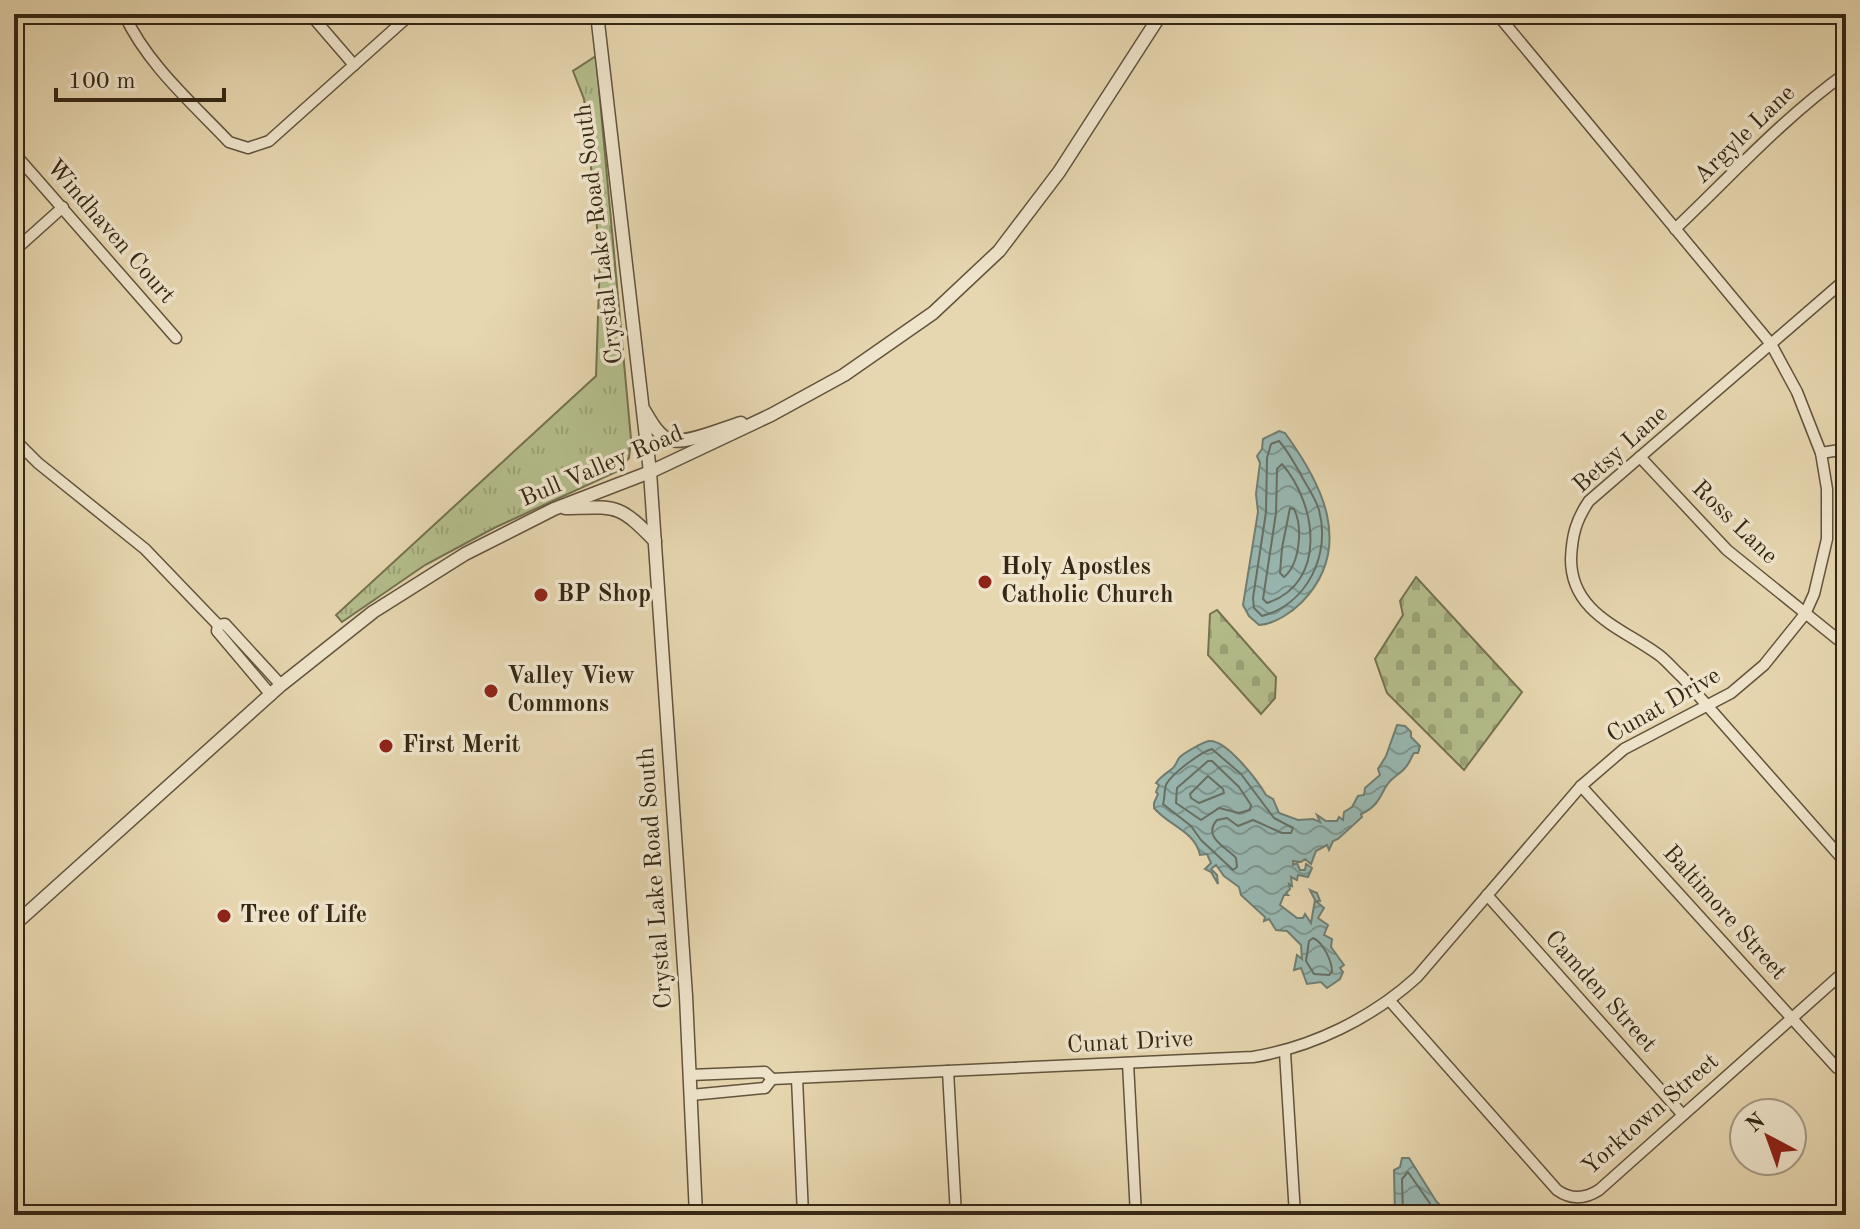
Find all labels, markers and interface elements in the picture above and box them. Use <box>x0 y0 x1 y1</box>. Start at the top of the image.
scale bar <box>56 52 224 102</box>
text: 100 m <box>68 70 136 94</box>
street label: Argyle Lane <box>1690 81 1800 189</box>
street label: Crystal Lake Road South <box>572 103 628 365</box>
street label: Windhaven Court <box>41 155 179 309</box>
street label: Betsy Lane <box>1569 402 1673 498</box>
street label: Bull Valley Road <box>517 422 687 512</box>
street label: Ross Lane <box>1687 477 1781 569</box>
place label: Holy Apostles Catholic Church <box>1001 556 1173 608</box>
marker: Holy Apostles Catholic Church <box>976 573 994 591</box>
place label: BP Shop <box>557 583 651 607</box>
marker: BP Shop <box>532 586 550 604</box>
street label: Cunat Drive <box>1603 664 1725 748</box>
place label: Valley View Commons <box>507 665 635 717</box>
marker: Valley View Commons <box>482 682 500 700</box>
place label: First Merit <box>402 734 521 758</box>
marker: First Merit <box>377 737 395 755</box>
street label: Crystal Lake Road South <box>635 747 677 1009</box>
street label: Baltimore Street <box>1658 841 1790 985</box>
place label: Tree of Life <box>240 904 367 928</box>
marker: Tree of Life <box>215 907 233 925</box>
street label: Camden Street <box>1540 927 1660 1057</box>
street label: Cunat Drive <box>1066 1028 1194 1058</box>
street label: Yorktown Street <box>1578 1050 1724 1180</box>
north arrow <box>1728 1097 1808 1177</box>
text: N <box>1743 1109 1770 1137</box>

